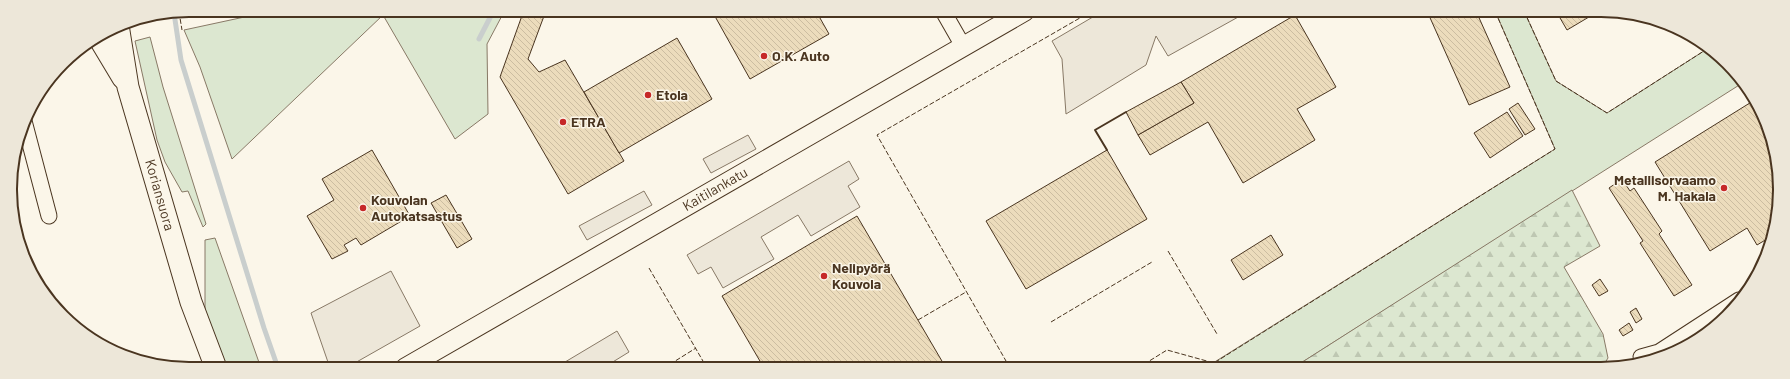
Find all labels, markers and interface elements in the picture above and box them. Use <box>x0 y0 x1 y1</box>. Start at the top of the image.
place label: O.K. Auto <box>772 47 830 64</box>
marker: O.K. Auto <box>759 51 769 61</box>
place label: Etola <box>656 86 688 103</box>
marker: Etola <box>643 90 653 100</box>
place label: ETRA <box>571 113 606 130</box>
marker: ETRA <box>558 117 568 127</box>
street label: Koriansuora <box>142 157 179 233</box>
street label: Kaitilankatu <box>679 163 750 214</box>
place label: Metallisorvaamo M. Hakala <box>1614 171 1716 204</box>
marker: Metallisorvaamo M. Hakala <box>1719 183 1729 193</box>
place label: Kouvolan Autokatsastus <box>371 191 462 224</box>
marker: Kouvolan Autokatsastus <box>358 203 368 213</box>
place label: Nelipyörä Kouvola <box>832 259 891 292</box>
marker: Nelipyörä Kouvola <box>819 271 829 281</box>

